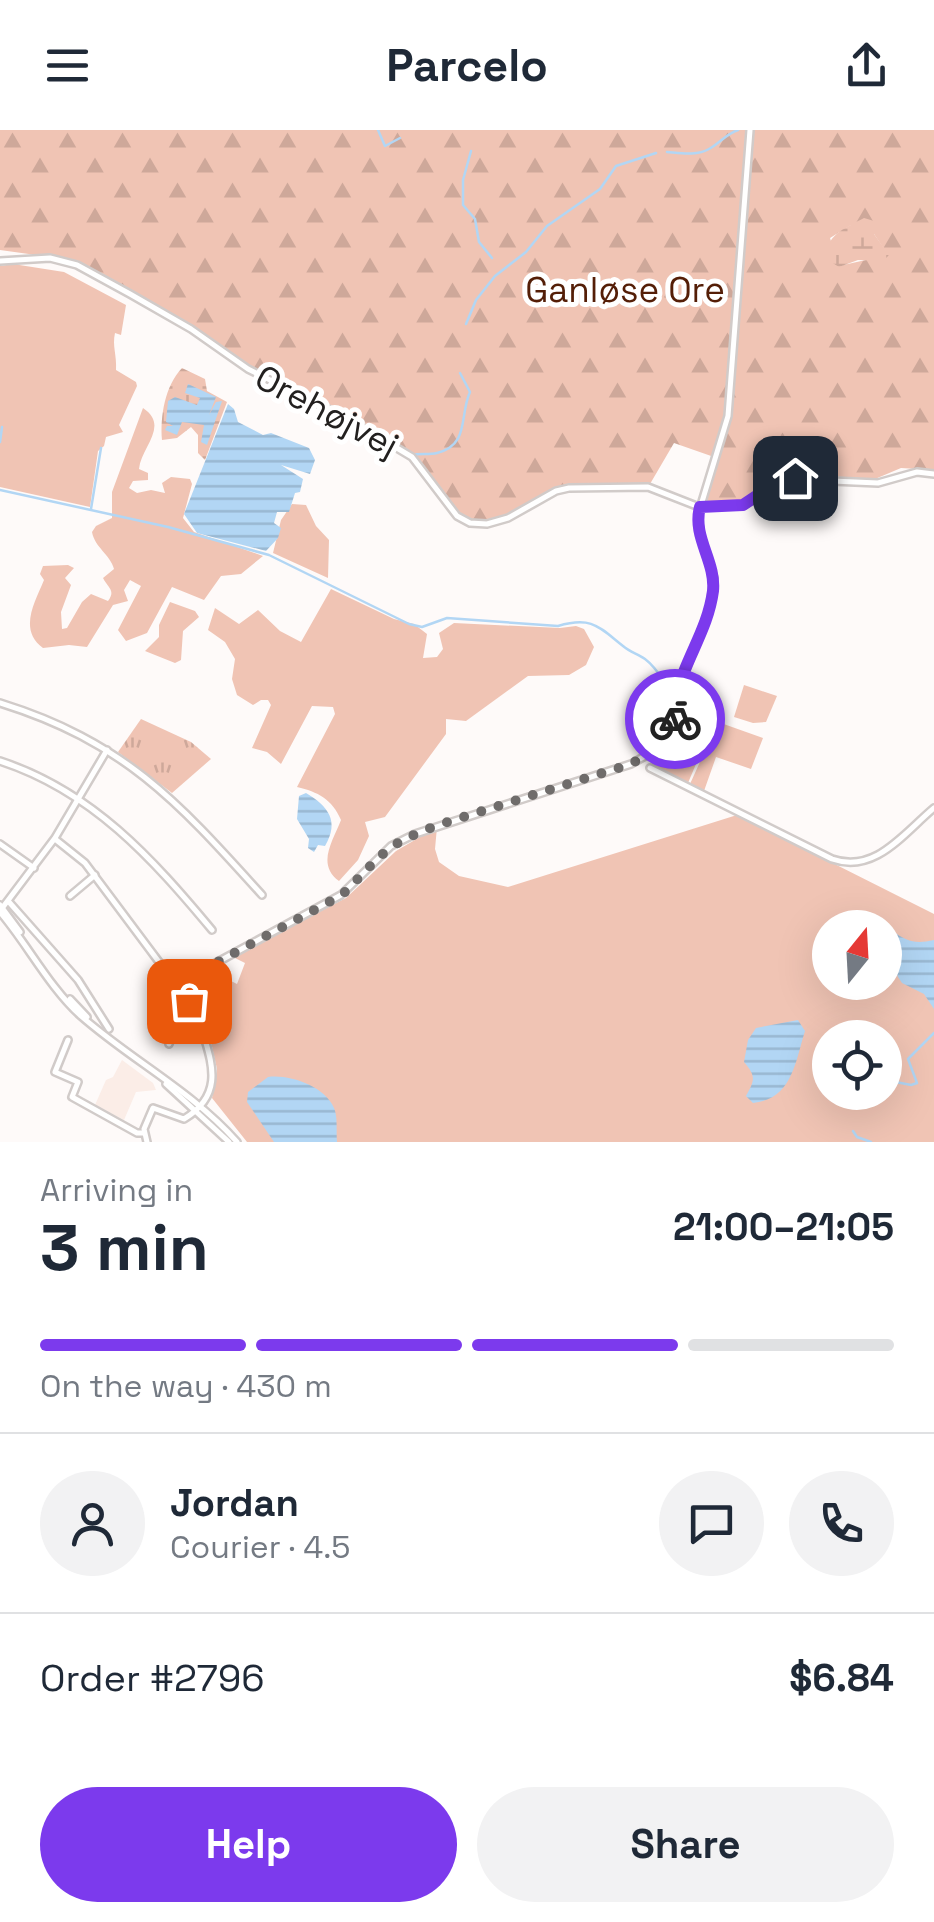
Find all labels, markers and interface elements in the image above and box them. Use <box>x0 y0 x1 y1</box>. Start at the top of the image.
text: Parcelo <box>386 37 548 94</box>
icon: menu <box>40 38 95 93</box>
icon: share <box>839 38 894 93</box>
park label: Ganløse Ore <box>525 268 725 312</box>
street label: Orehøjvej <box>248 355 406 467</box>
pin <box>753 436 838 521</box>
icon: home <box>768 451 823 506</box>
courier <box>625 669 725 769</box>
icon: bike <box>648 692 703 747</box>
north arrow <box>812 910 902 1000</box>
map controls <box>812 910 902 1110</box>
pin <box>147 959 232 1044</box>
icon: bag <box>162 974 217 1029</box>
button: locate <box>812 1020 902 1110</box>
text: Arriving in <box>40 1170 193 1210</box>
text: 21:00–21:05 <box>673 1203 894 1251</box>
text: 3 min <box>40 1206 209 1289</box>
text: On the way · 430 m <box>40 1366 332 1406</box>
button: person <box>40 1471 145 1576</box>
button: chat <box>659 1471 764 1576</box>
button: phone <box>789 1471 894 1576</box>
text: Jordan <box>170 1479 299 1527</box>
text: Courier · 4.5 <box>170 1527 351 1567</box>
text: Order #2796 <box>40 1654 265 1702</box>
text: $6.84 <box>789 1654 894 1702</box>
button: Help <box>40 1787 457 1902</box>
button: Share <box>477 1787 894 1902</box>

